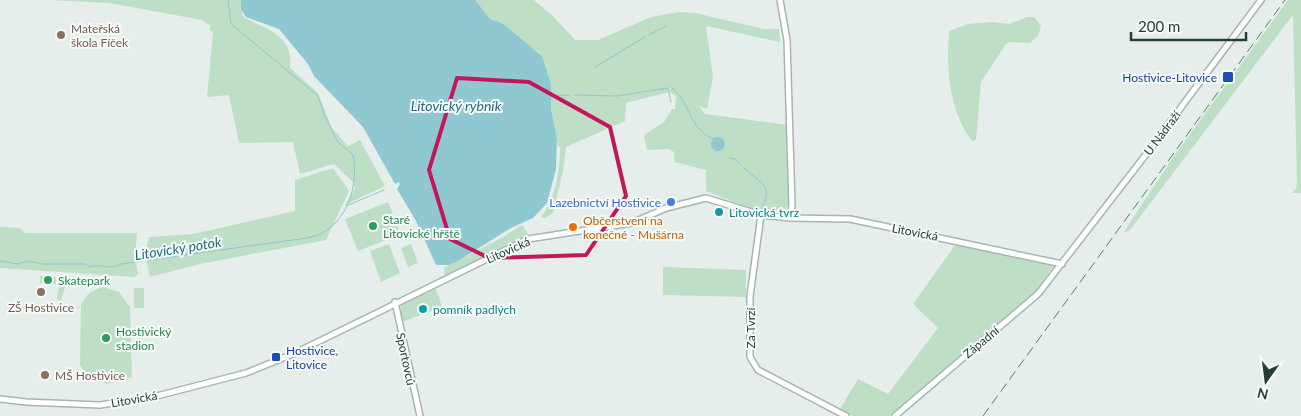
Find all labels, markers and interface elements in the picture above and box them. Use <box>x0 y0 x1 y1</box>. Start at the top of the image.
scale bar <box>1131 10 1246 42</box>
text: 200 m <box>1138 17 1180 35</box>
place label: Mateřská škola Fíček <box>71 21 129 50</box>
marker: Mateřská škola Fíček <box>55 29 67 41</box>
place label: Hostivice-Litovice <box>1122 70 1217 85</box>
marker: Hostivice-Litovice <box>1221 70 1235 84</box>
water label: Litovický rybník <box>411 97 502 114</box>
street label: U Nádraží <box>1140 107 1184 158</box>
place label: Lazebnictví Hostivice <box>549 195 661 210</box>
marker: Lazebnictví Hostivice <box>665 196 677 208</box>
place label: Litovická tvrz <box>729 205 800 220</box>
marker: Litovická tvrz <box>713 206 725 218</box>
place label: Staré Litovické hřště <box>383 212 460 241</box>
place label: Občerstvení na konečné - Mušárna <box>583 213 684 242</box>
marker: Staré Litovické hřště <box>367 220 379 232</box>
street label: Litovická <box>891 220 939 244</box>
marker: Občerstvení na konečné - Mušárna <box>567 221 579 233</box>
water label: Litovický potok <box>133 233 223 263</box>
street label: Litovická <box>484 234 532 266</box>
place label: Skatepark <box>58 273 111 288</box>
marker: Skatepark <box>42 274 54 286</box>
marker: ZŠ Hostivice <box>35 286 47 298</box>
place label: ZŠ Hostivice <box>8 300 74 315</box>
place label: pomník padlých <box>433 302 516 317</box>
marker: pomník padlých <box>417 303 429 315</box>
street label: Za Tvrzí <box>743 306 758 348</box>
street label: Západní <box>960 322 1003 361</box>
place label: Hostivický stadion <box>116 324 172 353</box>
street label: Sportovců <box>393 331 419 387</box>
marker: Hostivický stadion <box>100 332 112 344</box>
place label: Hostivice, Litovice <box>286 343 338 372</box>
marker: Hostivice, Litovice <box>270 351 282 363</box>
north arrow <box>1241 356 1291 406</box>
place label: MŠ Hostivice <box>55 368 125 383</box>
marker: MŠ Hostivice <box>39 369 51 381</box>
text: N <box>1255 385 1270 404</box>
street label: Litovická <box>110 388 158 410</box>

